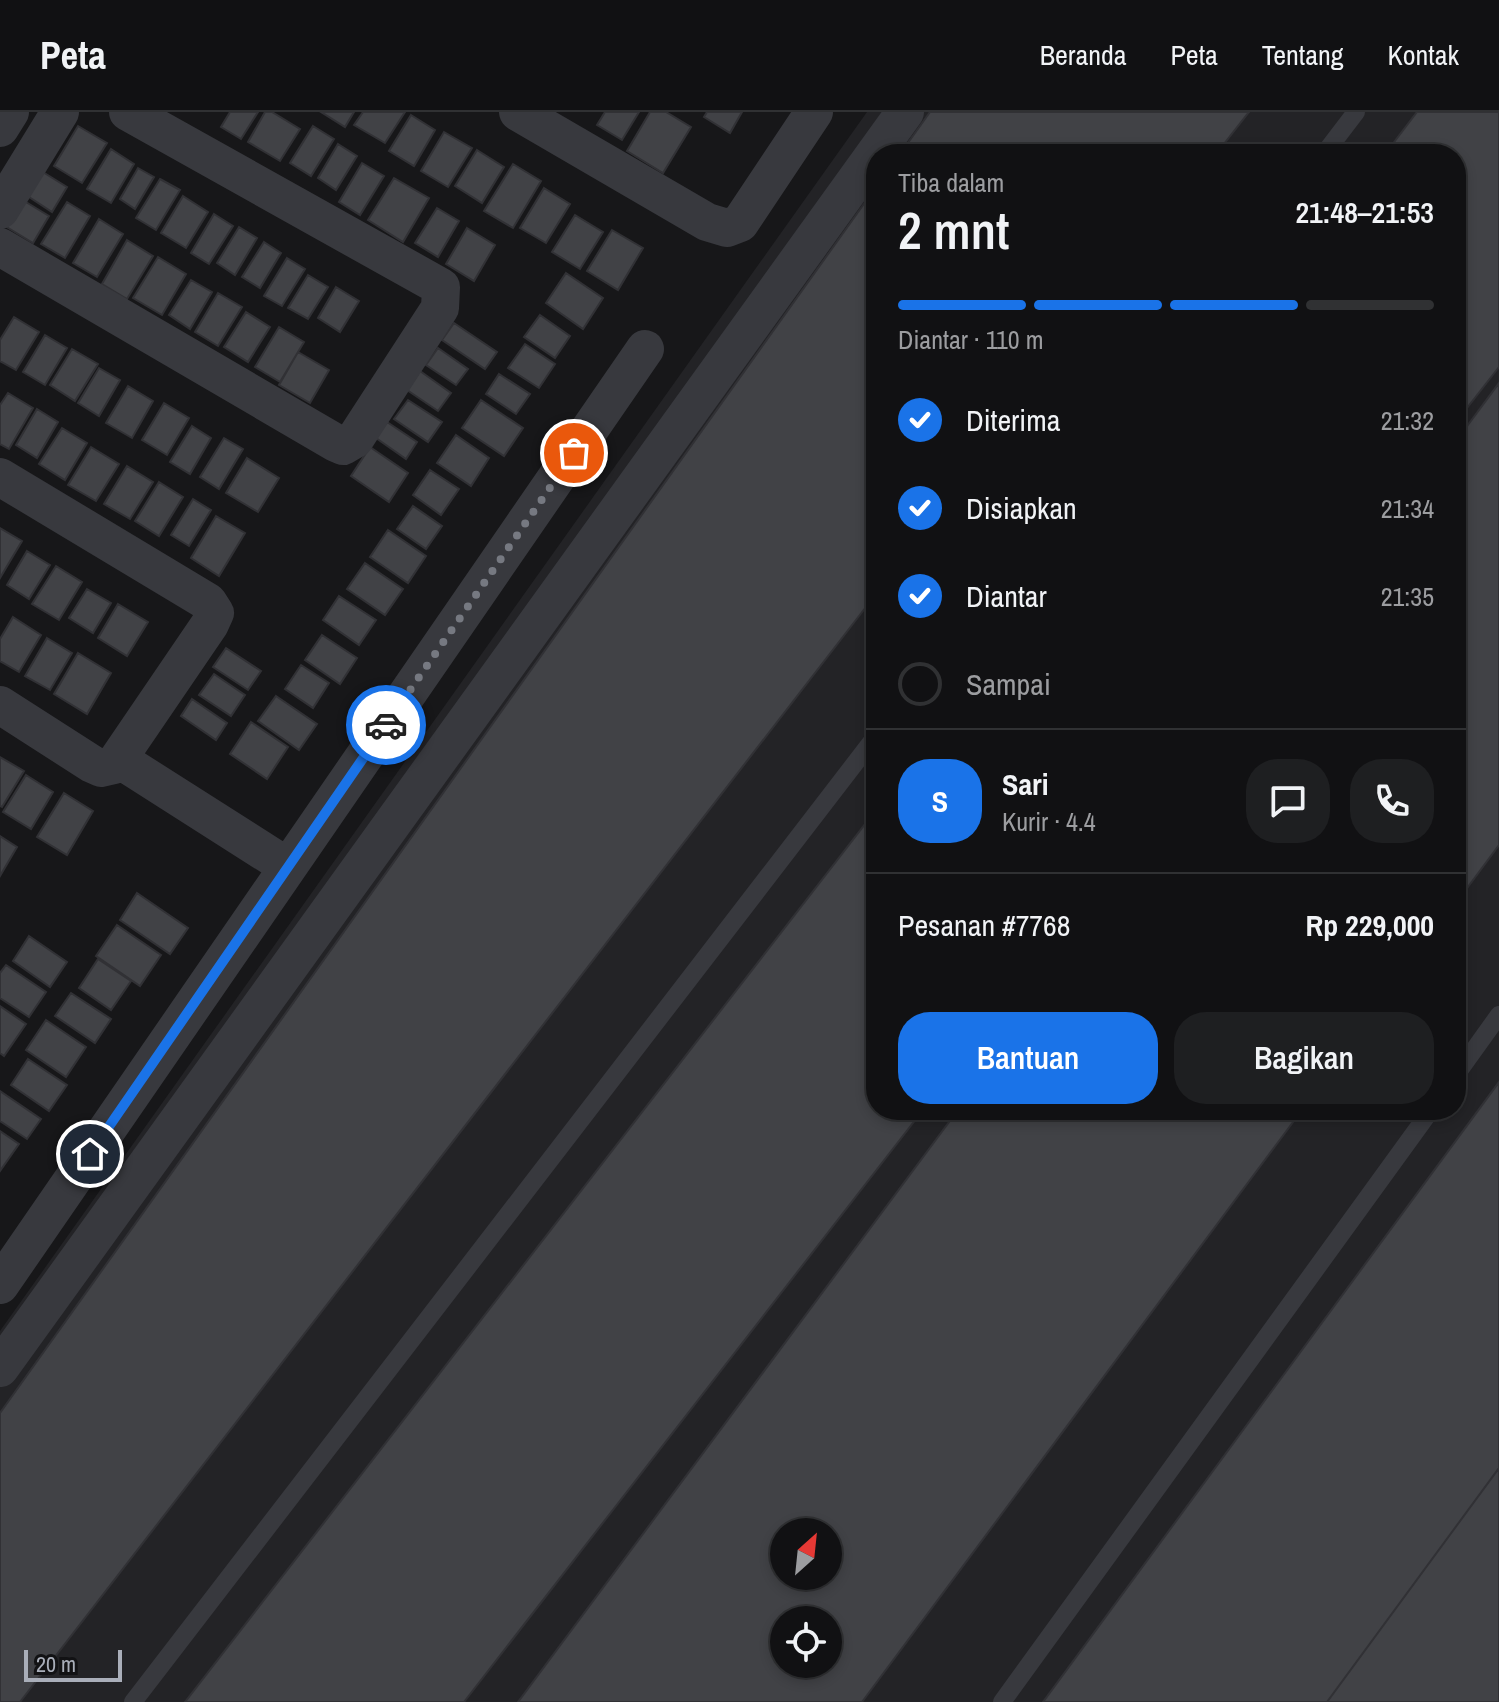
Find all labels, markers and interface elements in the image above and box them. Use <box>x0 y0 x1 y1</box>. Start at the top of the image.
text: Peta <box>40 30 106 81</box>
text: Beranda <box>1040 36 1127 74</box>
text: Peta <box>1171 36 1218 74</box>
text: Tentang <box>1262 36 1344 74</box>
text: Kontak <box>1388 36 1459 74</box>
text: Tiba dalam <box>898 165 1004 200</box>
text: 21:48–21:53 <box>1295 192 1434 232</box>
text: 2 mnt <box>898 195 1009 265</box>
text: Diantar · 110 m <box>898 322 1043 357</box>
icon: check <box>898 398 942 442</box>
text: Diterima <box>966 400 1060 440</box>
text: 21:32 <box>1381 403 1434 438</box>
pin <box>540 419 608 487</box>
icon: bag <box>552 431 596 475</box>
icon: check <box>898 486 942 530</box>
text: Disiapkan <box>966 488 1077 528</box>
text: 21:34 <box>1381 491 1434 526</box>
icon: check <box>898 574 942 618</box>
text: Diantar <box>966 576 1047 616</box>
text: 21:35 <box>1381 579 1434 614</box>
text: Sampai <box>966 664 1051 704</box>
courier <box>346 685 426 765</box>
icon: car <box>364 703 408 747</box>
button: chat <box>1246 759 1330 843</box>
button: phone <box>1350 759 1434 843</box>
text: Sari <box>1002 764 1049 804</box>
text: S <box>932 781 948 821</box>
text: Kurir · 4.4 <box>1002 804 1096 839</box>
text: Pesanan #7768 <box>898 905 1070 945</box>
text: Rp 229,000 <box>1305 905 1434 945</box>
button: Bantuan <box>898 1012 1158 1104</box>
button: Bagikan <box>1174 1012 1434 1104</box>
pin <box>56 1120 124 1188</box>
icon: home <box>68 1132 112 1176</box>
north arrow <box>770 1518 842 1590</box>
map controls <box>770 1518 842 1678</box>
button: locate <box>770 1606 842 1678</box>
scale bar <box>24 1646 122 1682</box>
text: 20 m <box>36 1649 76 1679</box>

